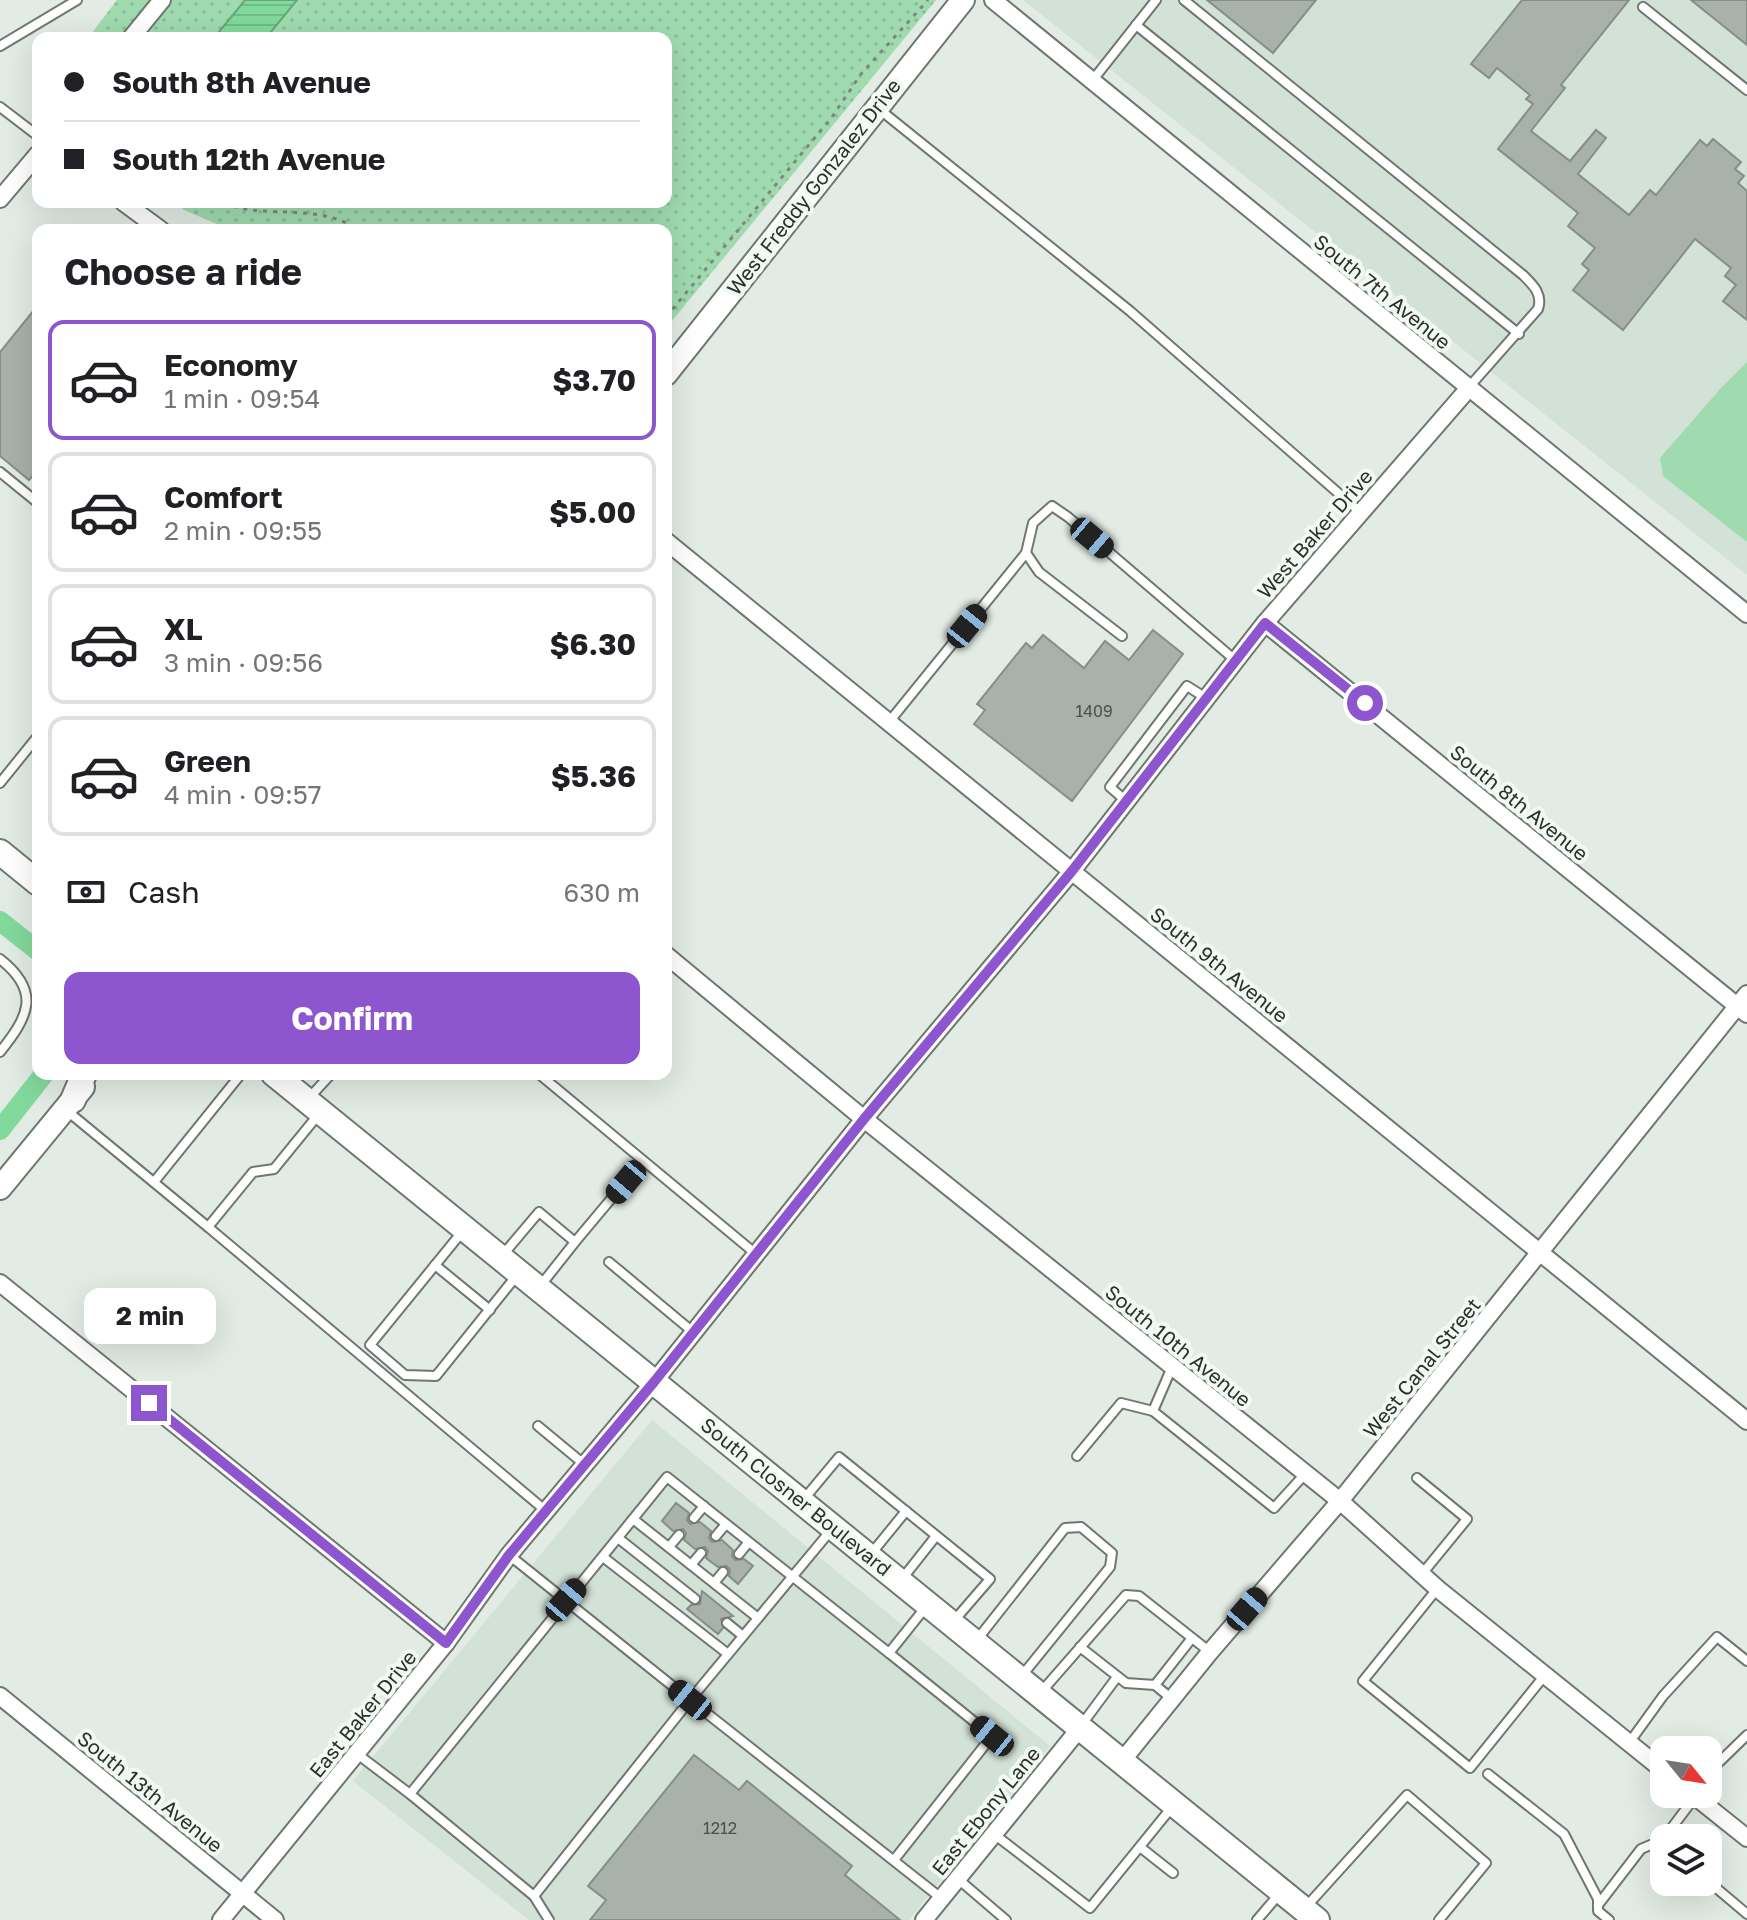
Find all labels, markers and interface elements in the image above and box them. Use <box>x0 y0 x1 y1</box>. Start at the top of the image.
text: South 8th Avenue <box>112 64 371 100</box>
street label: West Freddy Gonzalez Drive <box>721 73 905 299</box>
text: South 12th Avenue <box>112 141 385 177</box>
street label: South 7th Avenue <box>1310 229 1456 354</box>
text: Choose a ride <box>64 250 302 293</box>
icon: car <box>68 344 140 416</box>
text: Economy <box>164 347 298 383</box>
text: $3.70 <box>552 362 636 398</box>
text: 1 min · 09:54 <box>164 383 320 414</box>
street label: West Baker Drive <box>1252 464 1377 603</box>
icon: car <box>68 476 140 548</box>
text: Comfort <box>164 479 283 515</box>
text: $5.00 <box>549 494 636 530</box>
car <box>1066 513 1118 563</box>
text: 2 min · 09:55 <box>164 515 322 546</box>
car <box>943 600 991 652</box>
icon: car <box>68 608 140 680</box>
text: XL <box>164 611 203 647</box>
text: $6.30 <box>549 626 636 662</box>
text: 3 min · 09:56 <box>164 647 323 678</box>
route start <box>1347 685 1383 721</box>
house number: 1409 <box>1075 701 1113 721</box>
street label: South 8th Avenue <box>1446 739 1593 865</box>
icon: car <box>68 740 140 812</box>
text: Green <box>164 743 251 779</box>
text: $5.36 <box>551 758 636 794</box>
text: 4 min · 09:57 <box>164 779 322 810</box>
icon: cash <box>64 870 108 914</box>
text: Cash <box>128 874 200 910</box>
text: 630 m <box>563 877 640 908</box>
street label: South 9th Avenue <box>1146 901 1293 1027</box>
button: Confirm <box>64 972 640 1064</box>
car <box>601 1156 651 1208</box>
street label: South 10th Avenue <box>1101 1279 1256 1411</box>
callout: 2 min <box>83 1287 215 1343</box>
street label: West Canal Street <box>1358 1293 1485 1442</box>
text: 2 min <box>116 1300 184 1331</box>
route end <box>131 1385 167 1421</box>
street label: South Closner Boulevard <box>697 1412 897 1580</box>
car <box>541 1574 591 1626</box>
car <box>1222 1583 1272 1635</box>
street label: East Baker Drive <box>304 1645 421 1782</box>
car <box>664 1676 716 1724</box>
car <box>966 1712 1018 1760</box>
street label: South 13th Avenue <box>73 1725 228 1857</box>
north arrow <box>1650 1736 1722 1808</box>
map controls <box>1650 1736 1722 1896</box>
street label: East Ebony Lane <box>926 1741 1044 1879</box>
house number: 1212 <box>703 1818 737 1838</box>
button: layers <box>1650 1824 1722 1896</box>

